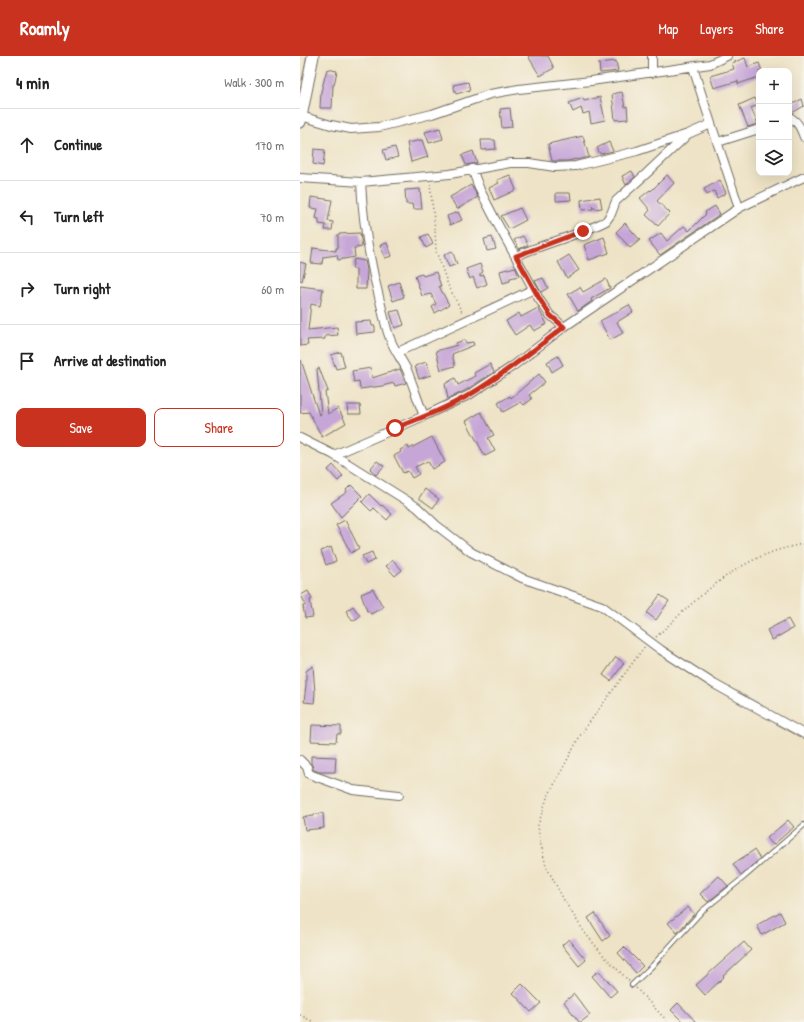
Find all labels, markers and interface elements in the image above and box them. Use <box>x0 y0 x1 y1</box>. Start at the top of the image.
text: Roamly <box>20 15 70 41</box>
text: Map <box>658 19 678 38</box>
text: Layers <box>700 19 733 38</box>
text: Share <box>755 19 784 38</box>
map controls <box>756 68 792 176</box>
button: + <box>756 68 792 104</box>
text: 4 min <box>16 71 49 94</box>
text: Walk · 300 m <box>224 73 284 91</box>
button: − <box>756 104 792 140</box>
icon: ahead <box>16 134 38 156</box>
text: Continue <box>54 134 102 155</box>
text: 170 m <box>255 136 284 154</box>
button: layers <box>756 140 792 176</box>
icon: left <box>16 206 38 228</box>
text: Turn left <box>54 206 104 227</box>
text: 70 m <box>260 208 284 226</box>
route end <box>574 222 592 240</box>
icon: right <box>16 278 38 300</box>
text: Turn right <box>54 278 110 299</box>
text: 60 m <box>261 280 284 298</box>
icon: arrive <box>16 350 38 372</box>
text: Arrive at destination <box>54 350 166 371</box>
button: Save <box>16 408 146 447</box>
button: Share <box>154 408 284 447</box>
route start <box>386 419 404 437</box>

